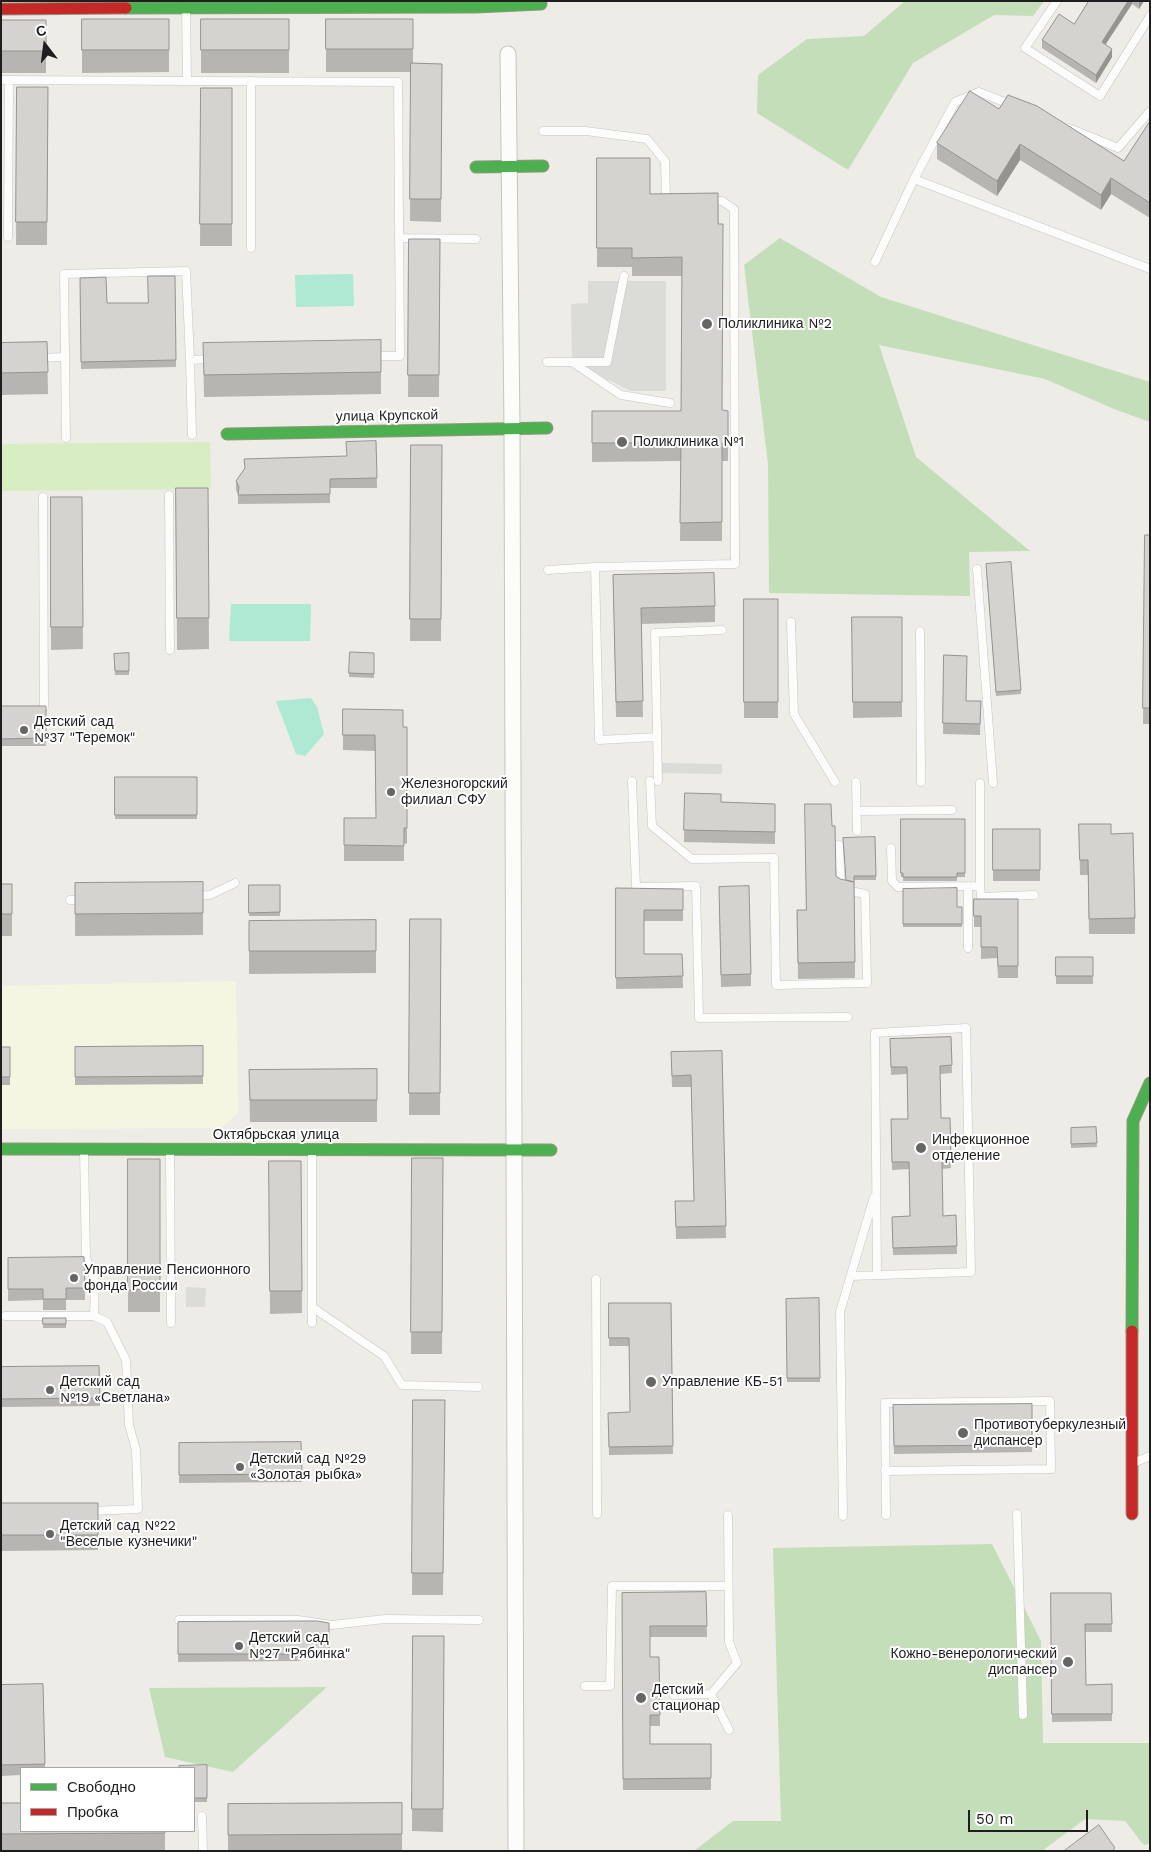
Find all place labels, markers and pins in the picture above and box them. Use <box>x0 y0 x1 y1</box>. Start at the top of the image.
place label: Поликлиника №2 <box>718 316 832 332</box>
marker: Поликлиника №2 <box>700 317 714 331</box>
place label: Поликлиника №1 <box>633 434 744 450</box>
marker: Поликлиника №1 <box>615 435 629 449</box>
place label: Детский сад №37 "Теремок" <box>34 714 135 746</box>
marker: Детский сад №37 "Теремок" <box>18 724 30 736</box>
place label: Железногорский филиал СФУ <box>401 776 508 809</box>
marker: Железногорский филиал СФУ <box>385 786 397 798</box>
place label: Инфекционное отделение <box>932 1132 1030 1164</box>
marker: Инфекционное отделение <box>914 1141 928 1155</box>
place label: Управление Пенсионного фонда России <box>84 1262 251 1294</box>
marker: Управление Пенсионного фонда России <box>68 1272 80 1284</box>
place label: Детский сад №19 «Светлана» <box>60 1374 170 1406</box>
place label: Управление КБ-51 <box>662 1374 783 1390</box>
marker: Управление КБ-51 <box>644 1375 658 1389</box>
marker: Детский сад №19 «Светлана» <box>44 1384 56 1396</box>
place label: Противотуберкулезный диспансер <box>974 1417 1126 1450</box>
marker: Противотуберкулезный диспансер <box>956 1426 970 1440</box>
place label: Детский сад №29 «Золотая рыбка» <box>250 1451 366 1484</box>
marker: Детский сад №29 «Золотая рыбка» <box>234 1461 246 1473</box>
place label: Детский сад №22 "Веселые кузнечики" <box>60 1518 197 1550</box>
marker: Детский сад №22 "Веселые кузнечики" <box>44 1528 56 1540</box>
place label: Детский сад №27 "Рябинка" <box>249 1630 350 1662</box>
marker: Детский сад №27 "Рябинка" <box>233 1640 245 1652</box>
place label: Кожно-венерологический диспансер <box>890 1646 1057 1678</box>
marker: Кожно-венерологический диспансер <box>1061 1655 1075 1669</box>
place label: Детский стационар <box>652 1682 720 1714</box>
marker: Детский стационар <box>634 1691 648 1705</box>

